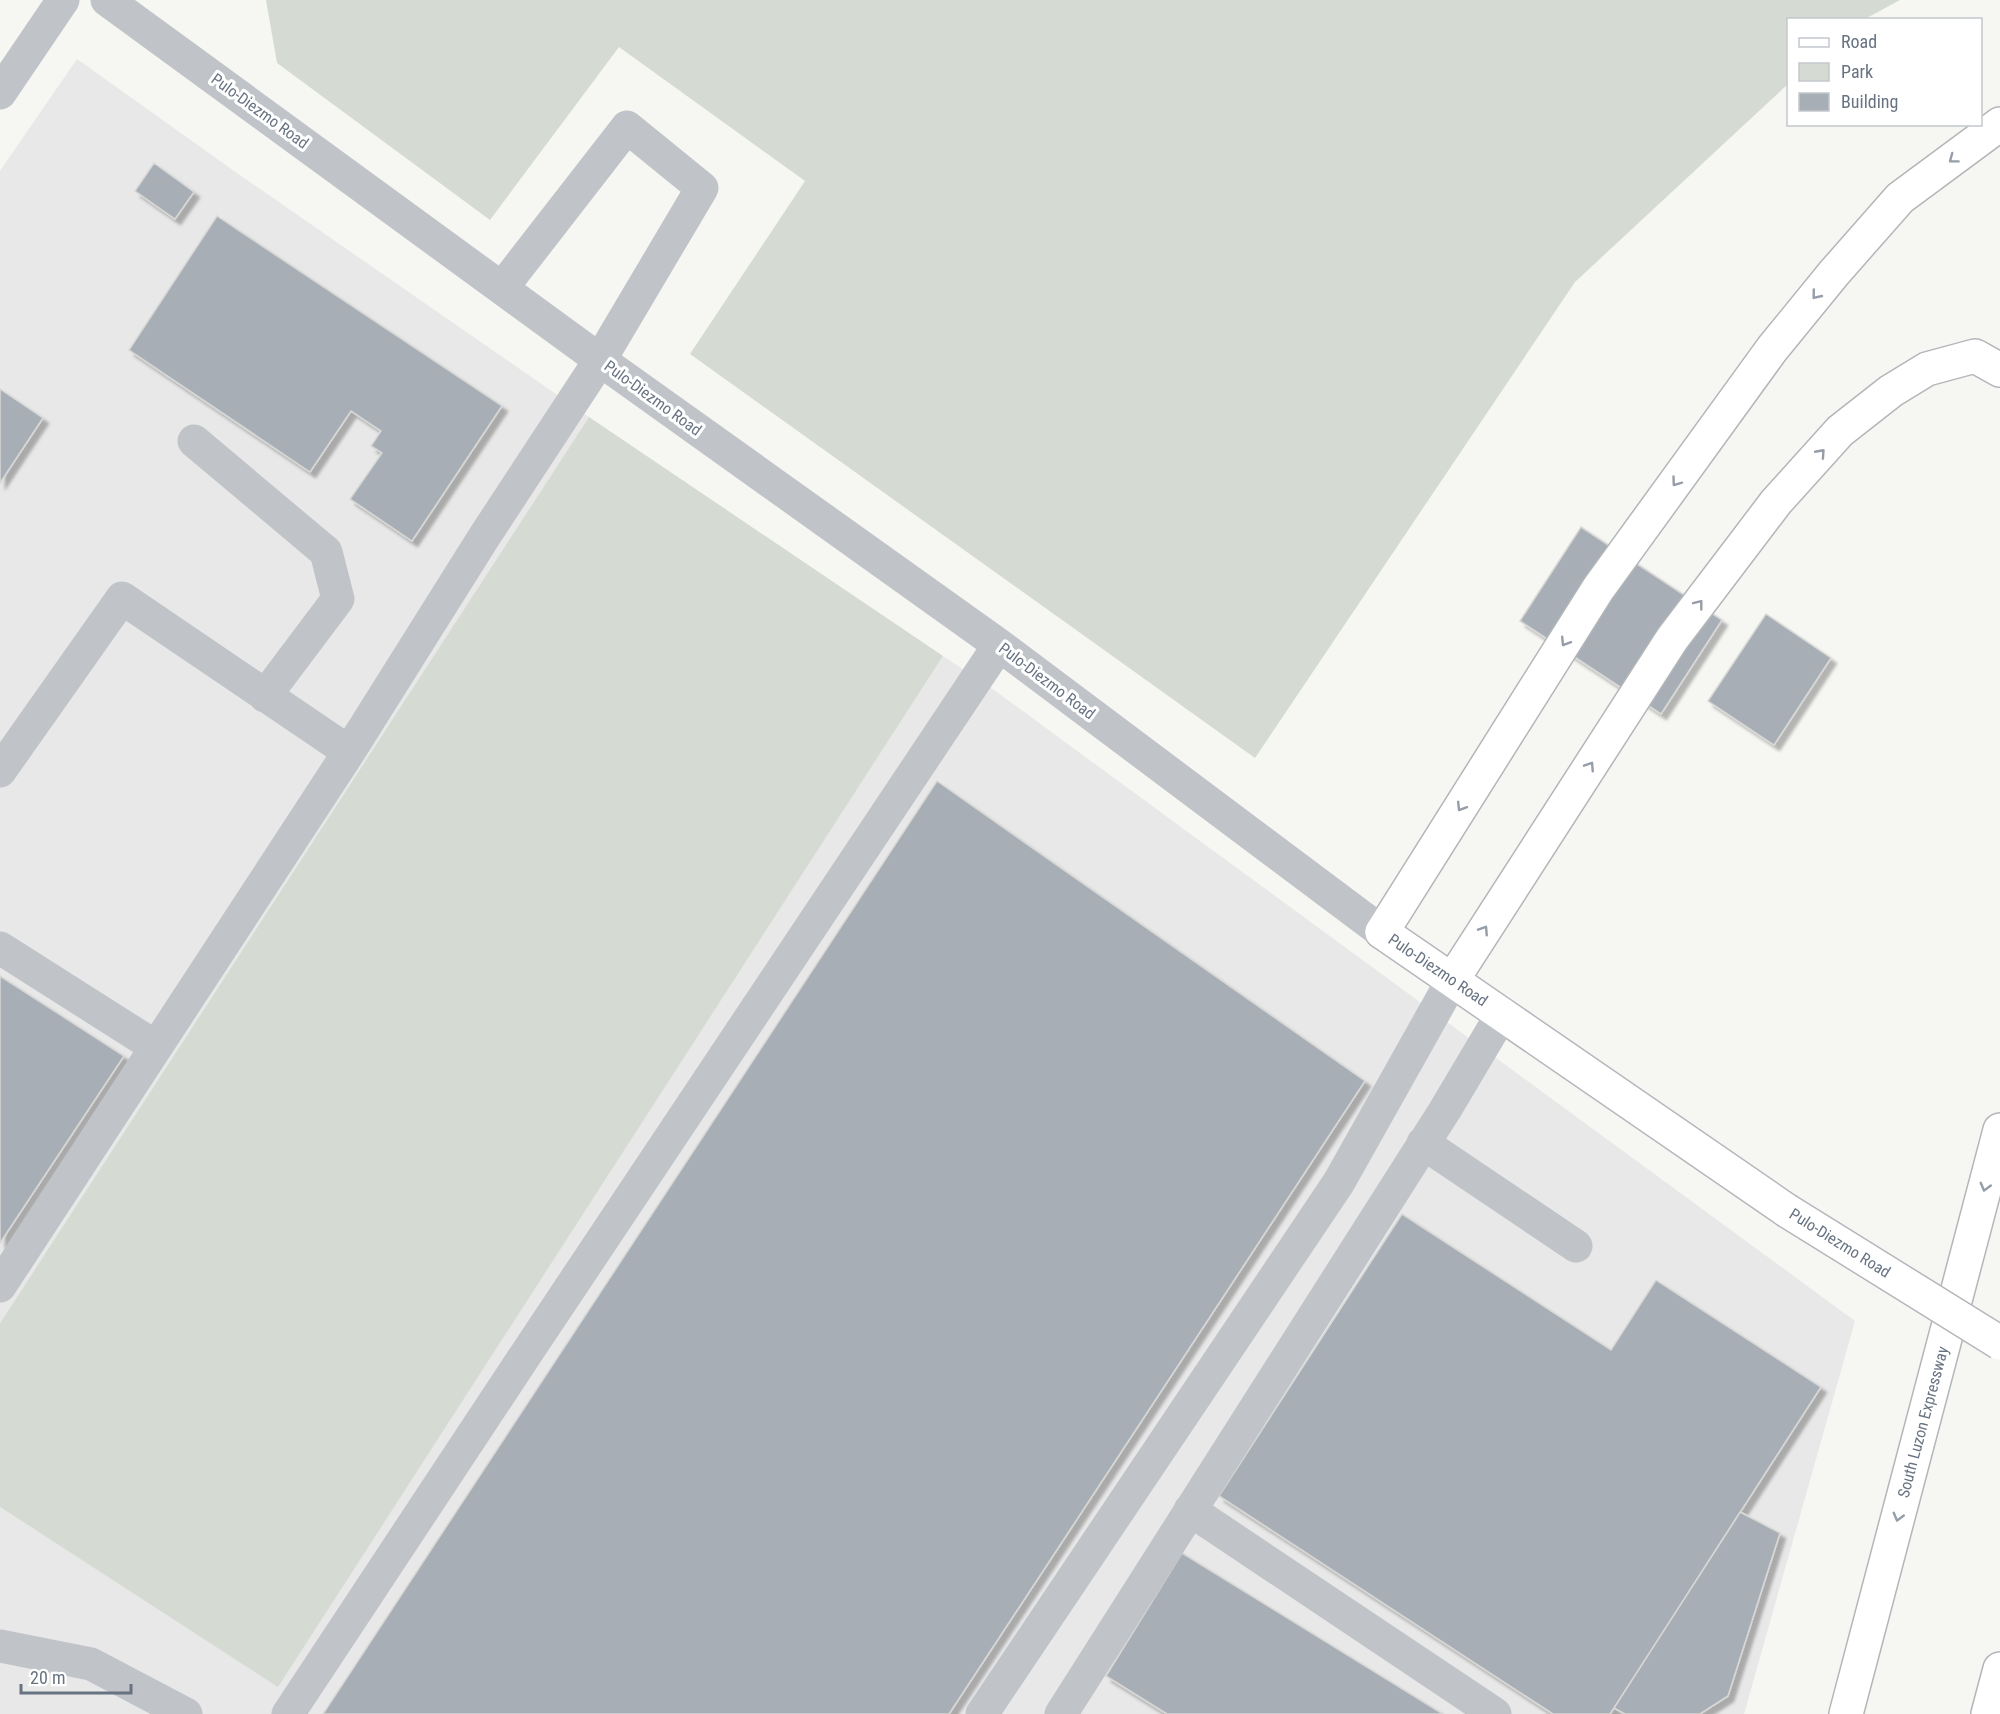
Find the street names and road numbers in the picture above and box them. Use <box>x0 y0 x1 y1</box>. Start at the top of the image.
street label: Pulo-Diezmo Road <box>208 69 312 153</box>
street label: Pulo-Diezmo Road <box>601 356 705 440</box>
street label: Pulo-Diezmo Road <box>995 639 1099 723</box>
street label: Pulo-Diezmo Road <box>1385 930 1491 1010</box>
street label: Pulo-Diezmo Road <box>1786 1204 1894 1282</box>
street label: South Luzon Expressway <box>1894 1344 1952 1500</box>

